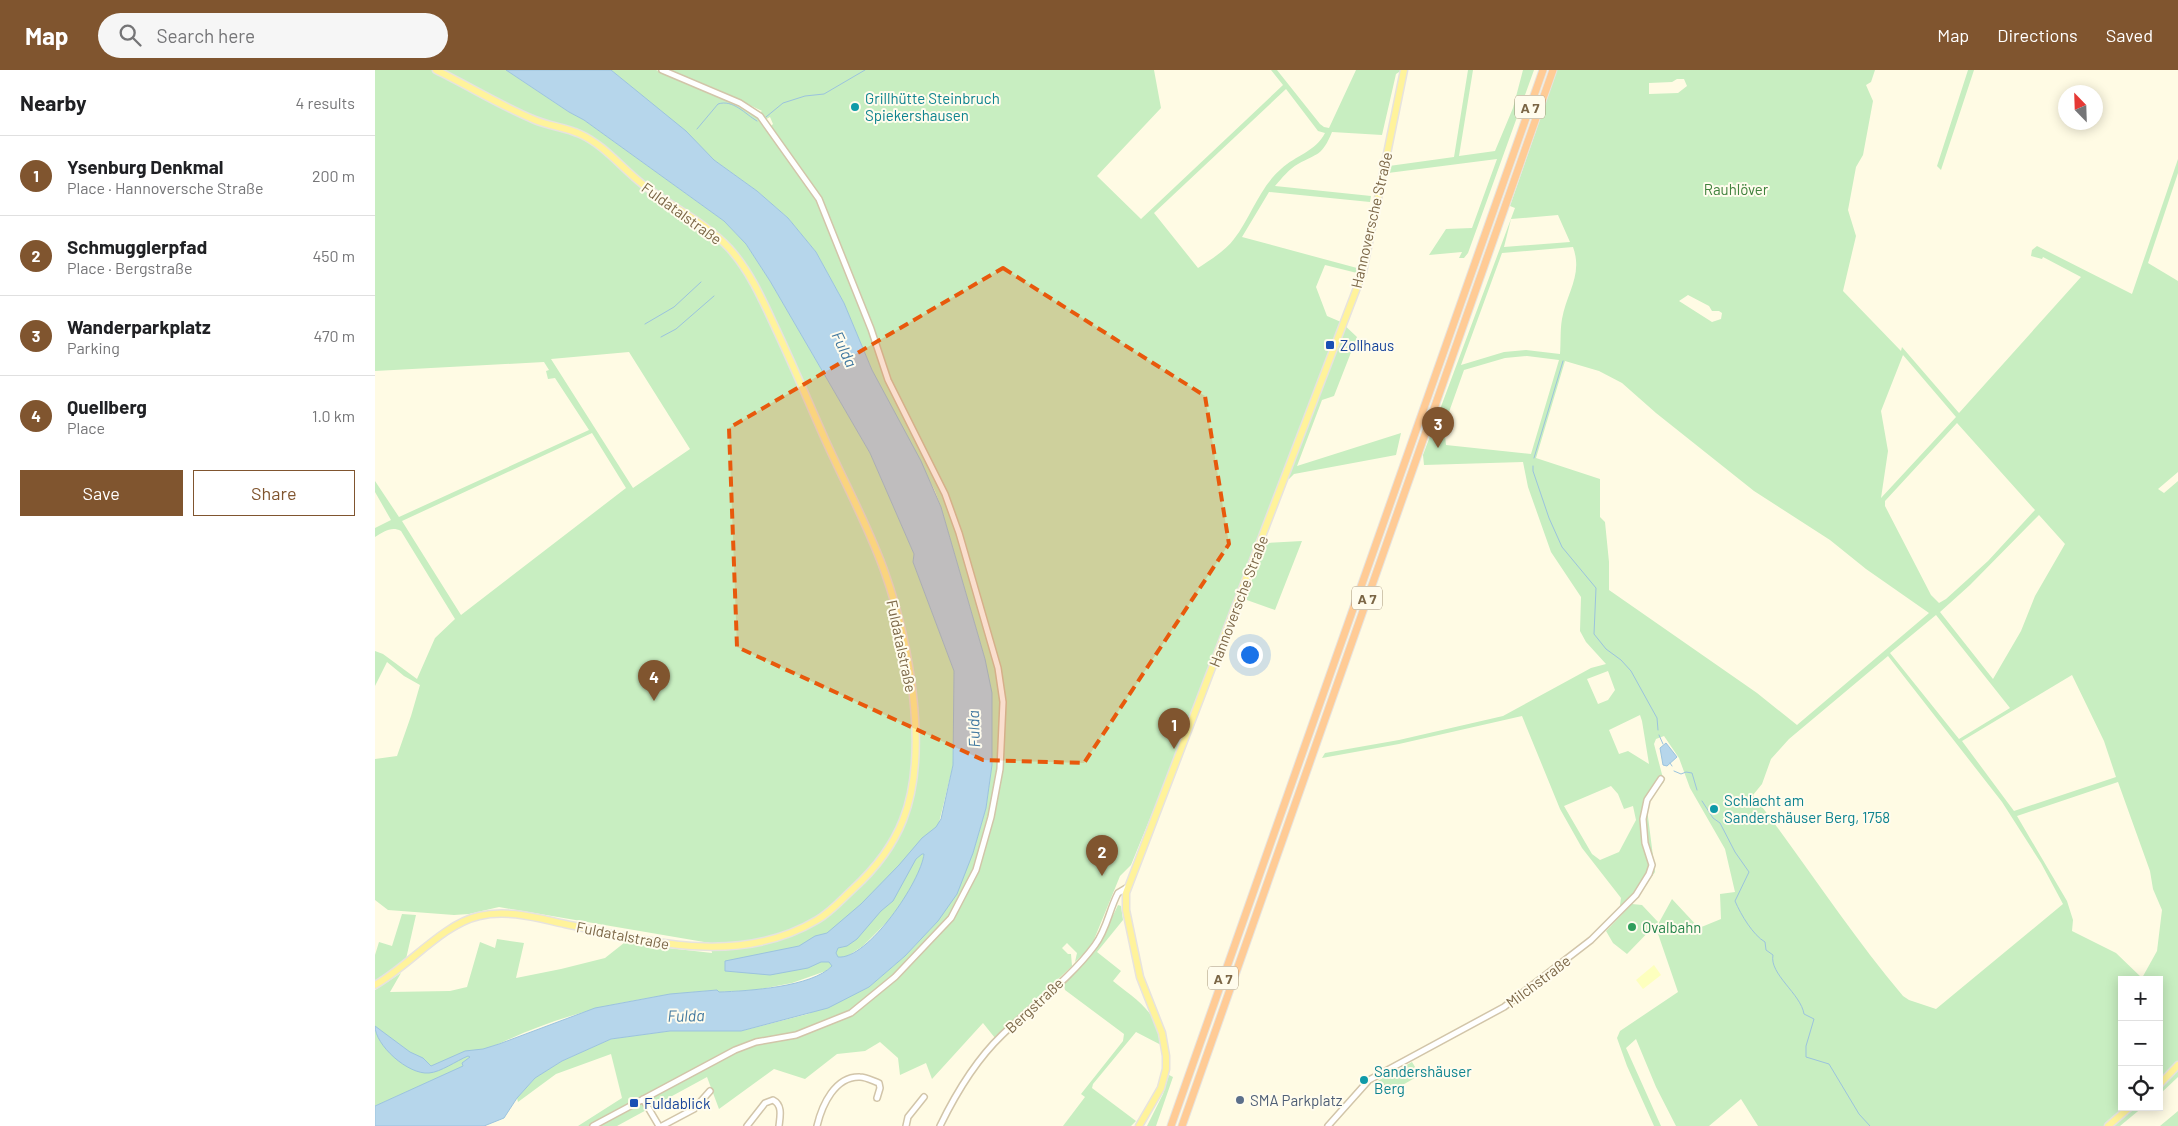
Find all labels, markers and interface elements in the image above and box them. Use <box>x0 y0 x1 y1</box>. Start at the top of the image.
search box <box>98 13 448 58</box>
text: Map <box>25 21 68 50</box>
icon: search <box>116 21 144 49</box>
text: Search here <box>156 24 255 47</box>
text: Map <box>1937 24 1969 46</box>
text: Directions <box>1997 24 2078 46</box>
text: Saved <box>2106 24 2153 46</box>
north arrow <box>2058 85 2103 130</box>
place label: Grillhütte Steinbruch Spiekershausen <box>865 89 1000 124</box>
text: Nearby <box>20 90 86 115</box>
text: 4 results <box>295 93 355 112</box>
road number: A 7 <box>1515 96 1545 118</box>
marker: Grillhütte Steinbruch Spiekershausen <box>849 101 861 113</box>
street label: Hannoversche Straße <box>1347 150 1395 290</box>
text: Ysenburg Denkmal <box>67 155 223 178</box>
text: 1 <box>33 166 39 185</box>
text: 200 m <box>312 166 355 185</box>
text: Place · Hannoversche Straße <box>67 178 264 197</box>
street label: Fuldatalstraße <box>639 178 725 248</box>
park label: Rauhlöver <box>1704 180 1769 198</box>
text: Schmugglerpfad <box>67 235 207 258</box>
text: 2 <box>32 246 40 265</box>
text: 450 m <box>312 246 355 265</box>
text: Place · Bergstraße <box>67 258 192 277</box>
text: Wanderparkplatz <box>67 315 211 338</box>
text: 3 <box>32 326 40 345</box>
text: 470 m <box>314 326 355 345</box>
water label: Fulda <box>828 328 862 370</box>
place label: Zollhaus <box>1340 336 1394 354</box>
text: Parking <box>67 338 120 357</box>
marker: Zollhaus <box>1324 339 1336 351</box>
text: Quellberg <box>67 395 147 418</box>
text: 4 <box>31 406 41 425</box>
text: 1.0 km <box>312 406 355 425</box>
pin: 3 <box>1422 407 1454 448</box>
text: Place <box>67 418 105 437</box>
button: Save <box>20 470 183 516</box>
button: Share <box>193 470 355 516</box>
street label: Hannoversche Straße <box>1205 533 1271 669</box>
road number: A 7 <box>1352 586 1382 610</box>
street label: Fuldatalstraße <box>883 598 921 694</box>
your location <box>1237 642 1263 668</box>
pin: 4 <box>638 660 670 701</box>
pin: 1 <box>1158 708 1190 749</box>
water label: Fulda <box>963 710 983 748</box>
place label: Schlacht am Sandershäuser Berg, 1758 <box>1724 791 1890 826</box>
marker: Schlacht am Sandershäuser Berg, 1758 <box>1708 803 1720 815</box>
pin: 2 <box>1086 835 1118 876</box>
street label: Fuldatalstraße <box>575 917 671 953</box>
place label: Ovalbahn <box>1642 918 1701 936</box>
marker: Ovalbahn <box>1626 921 1638 933</box>
street label: Milchstraße <box>1502 951 1574 1011</box>
road number: A 7 <box>1208 966 1238 990</box>
street label: Bergstraße <box>1001 974 1067 1036</box>
map controls <box>2118 976 2163 1111</box>
button: + <box>2118 976 2163 1021</box>
water label: Fulda <box>667 1005 705 1025</box>
button: − <box>2118 1021 2163 1066</box>
place label: Sandershäuser Berg <box>1374 1062 1472 1097</box>
button: locate <box>2118 1066 2163 1111</box>
marker: Sandershäuser Berg <box>1358 1074 1370 1086</box>
place label: SMA Parkplatz <box>1250 1091 1343 1109</box>
place label: Fuldablick <box>644 1094 711 1112</box>
marker: SMA Parkplatz <box>1234 1094 1246 1106</box>
marker: Fuldablick <box>628 1097 640 1109</box>

